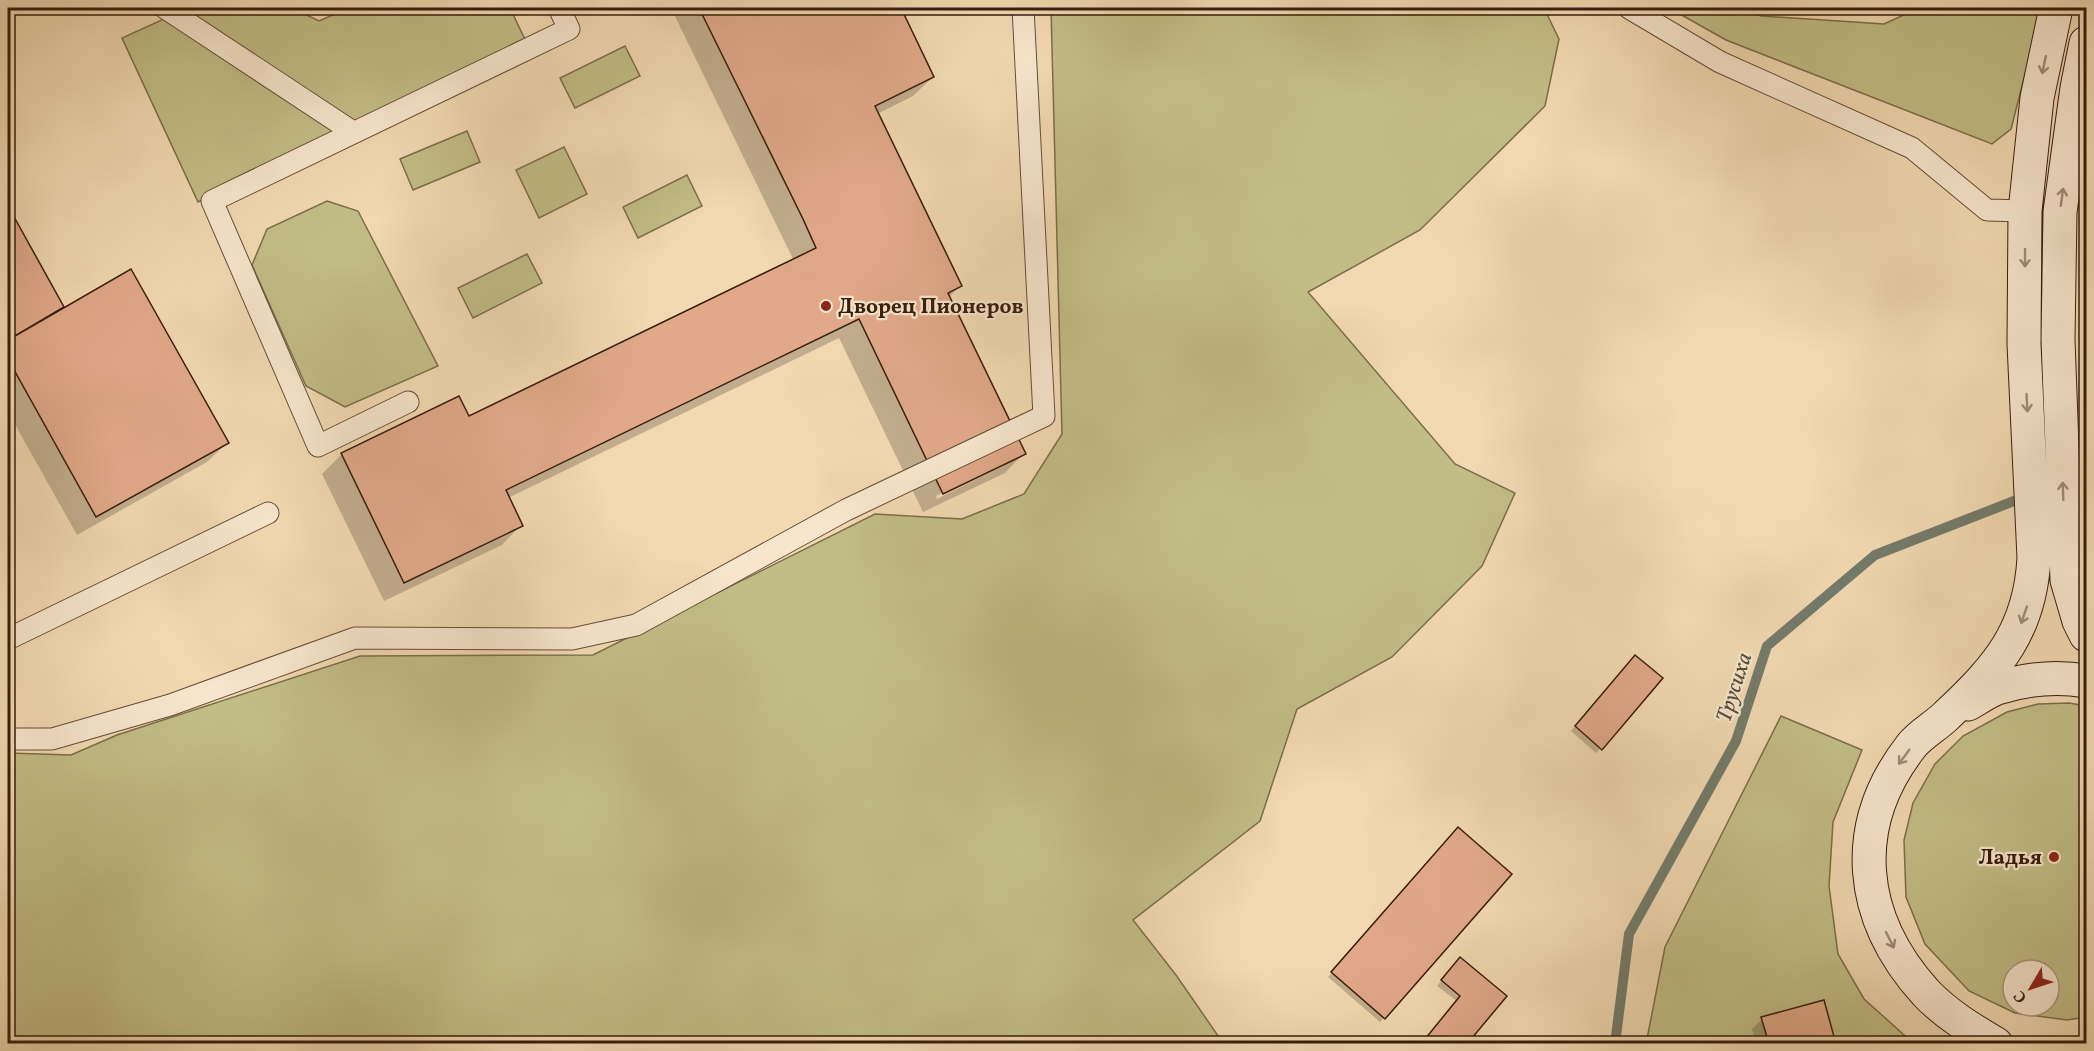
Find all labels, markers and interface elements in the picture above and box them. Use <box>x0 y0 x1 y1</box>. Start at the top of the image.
one-way arrow <box>2038 54 2049 74</box>
one-way arrow <box>2057 188 2068 208</box>
one-way arrow <box>2019 248 2031 268</box>
place label: Дворец Пионеров <box>838 293 1024 322</box>
marker: Дворец Пионеров <box>819 299 833 313</box>
one-way arrow <box>2022 392 2033 412</box>
one-way arrow <box>2058 482 2069 502</box>
one-way arrow <box>2017 605 2028 624</box>
water label: Трусиха <box>1710 649 1761 727</box>
one-way arrow <box>1898 748 1910 764</box>
place label: Ладья <box>1979 844 2042 873</box>
marker: Ладья <box>2047 850 2061 864</box>
one-way arrow <box>1885 930 1896 948</box>
north arrow <box>2001 958 2061 1018</box>
text: С <box>2009 985 2033 1007</box>

